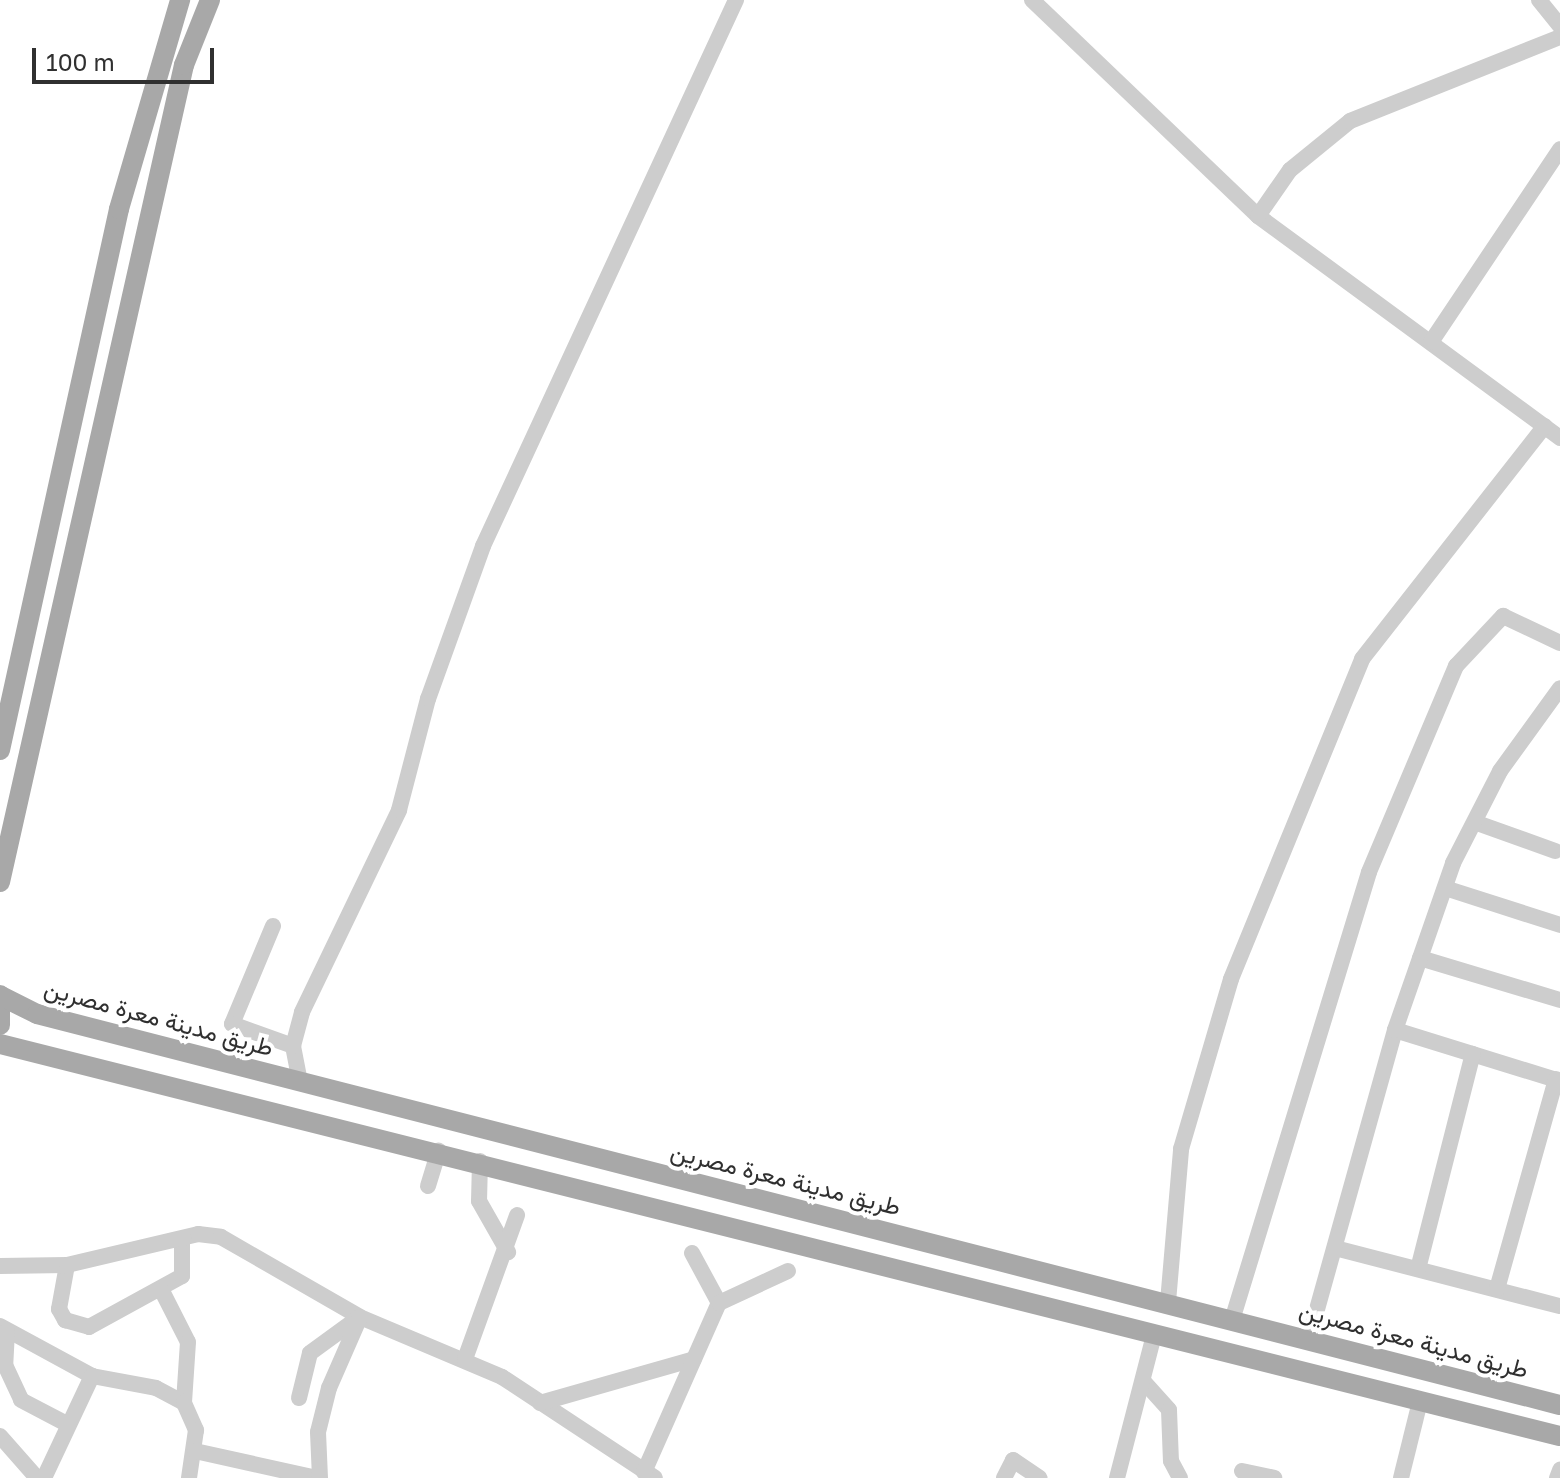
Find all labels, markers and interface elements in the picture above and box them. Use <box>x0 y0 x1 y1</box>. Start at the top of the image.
scale bar <box>36 32 218 82</box>
text: 100 m <box>46 47 115 76</box>
street label: طريق مدينة معرة مصرين <box>41 973 277 1061</box>
street label: طريق مدينة معرة مصرين <box>668 1135 904 1221</box>
street label: طريق مدينة معرة مصرين <box>1296 1295 1532 1383</box>

